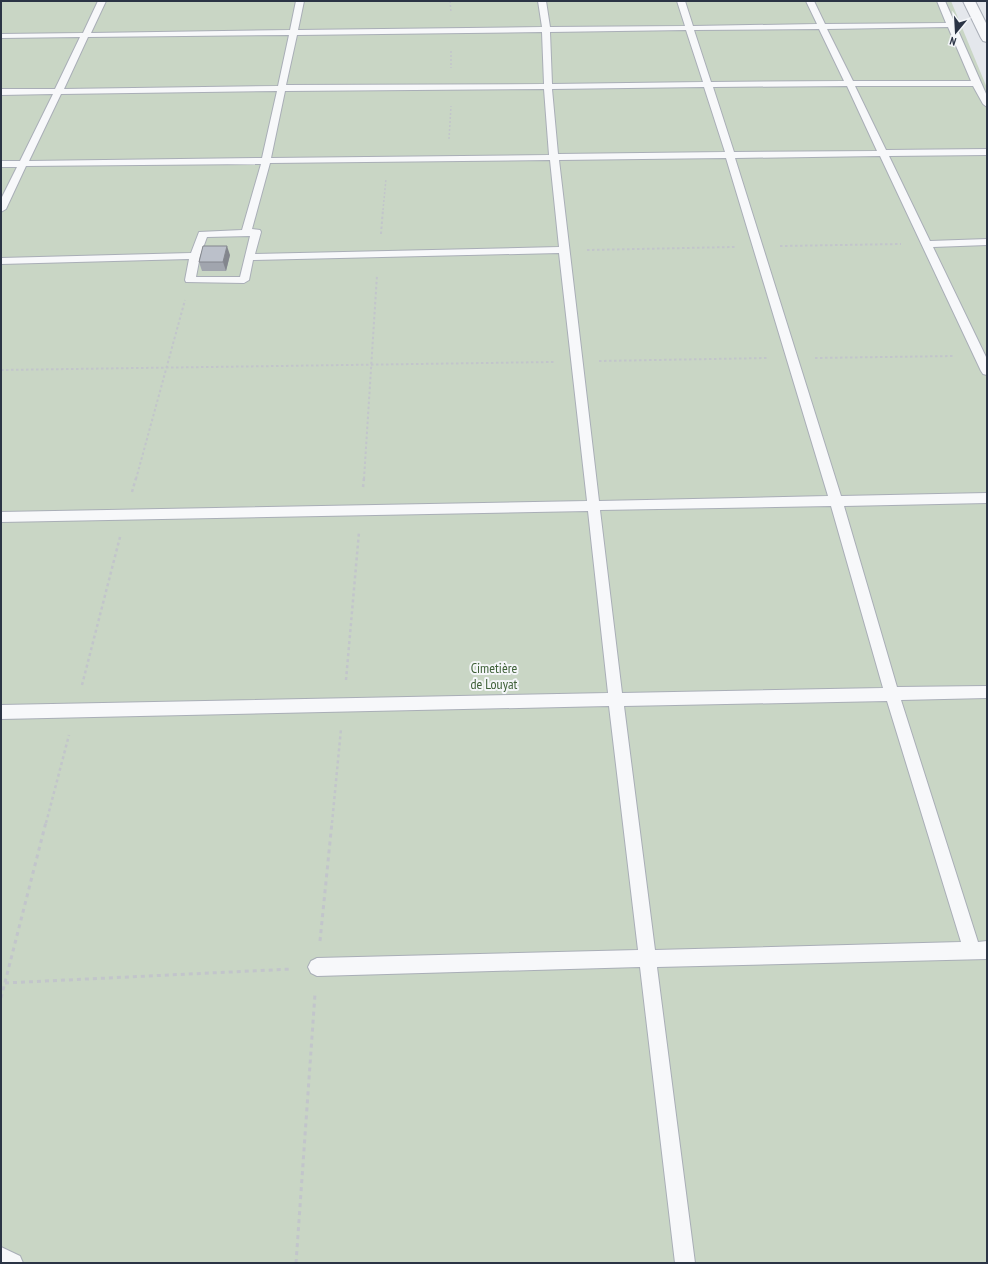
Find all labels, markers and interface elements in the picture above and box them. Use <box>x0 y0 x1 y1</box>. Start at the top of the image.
north arrow <box>936 12 976 52</box>
text: N <box>948 34 958 49</box>
park label: Cimetière de Louyat <box>471 659 518 693</box>

